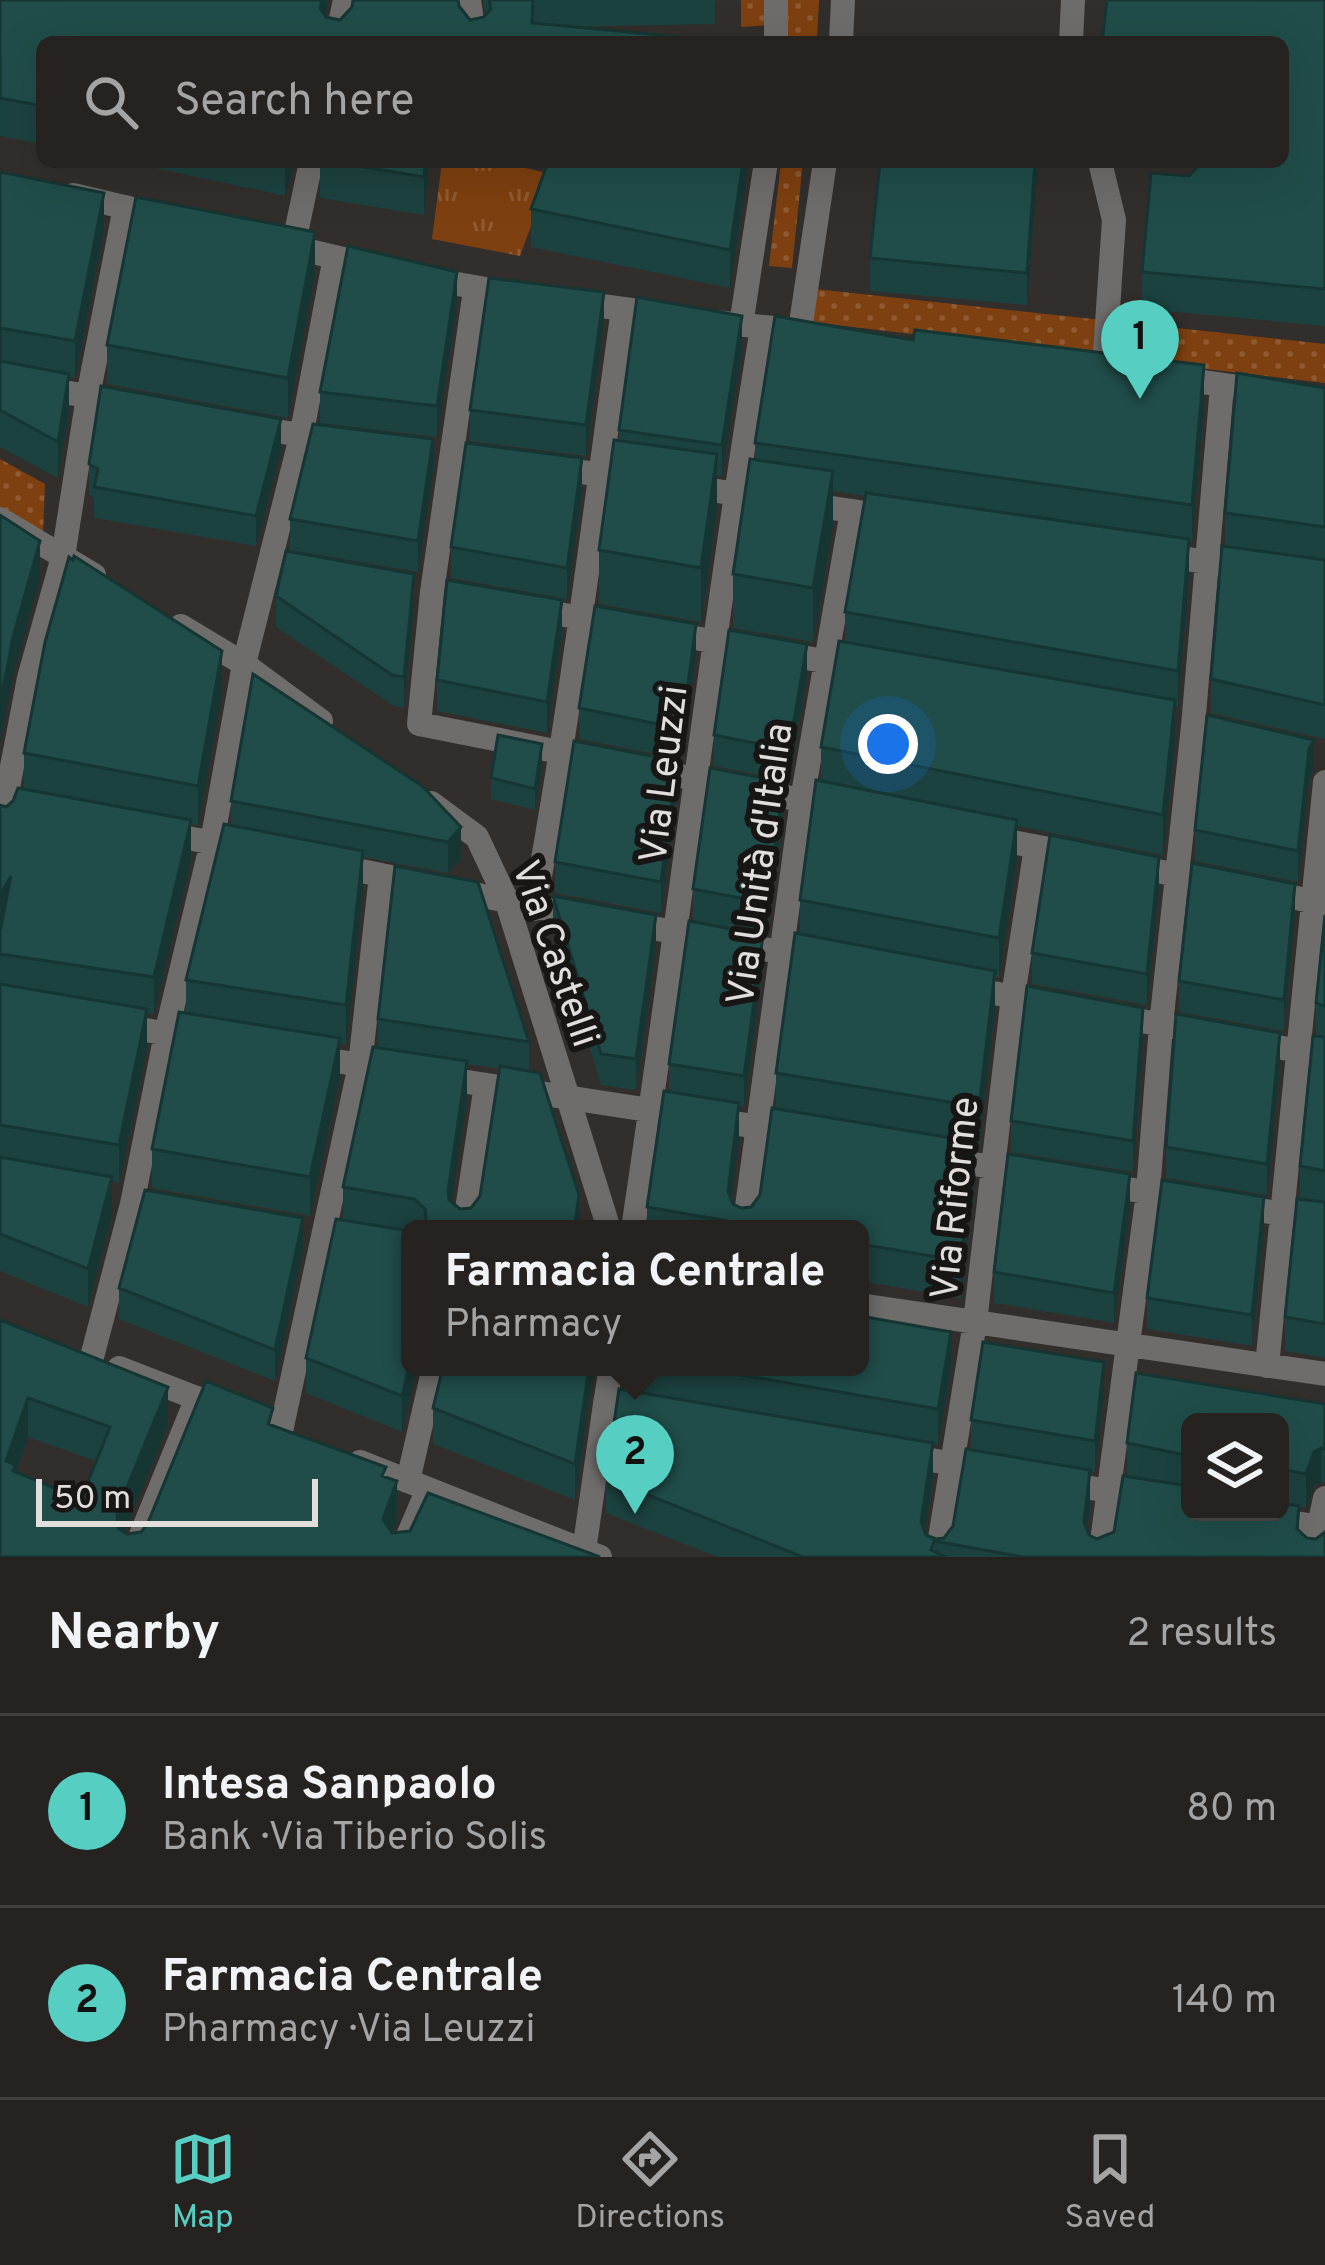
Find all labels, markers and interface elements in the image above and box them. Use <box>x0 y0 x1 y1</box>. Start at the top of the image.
search box <box>36 36 1289 168</box>
icon: search <box>78 69 144 135</box>
text: Search here <box>174 74 414 131</box>
pin: 1 <box>1101 300 1179 399</box>
street label: Via Leuzzi <box>631 683 702 866</box>
your location <box>858 714 918 774</box>
street label: Via Unità d'Italia <box>718 720 807 1009</box>
street label: Via Castelli <box>498 855 608 1054</box>
street label: Via Riforme <box>922 1094 993 1302</box>
popup <box>401 1220 869 1376</box>
text: Farmacia Centrale <box>445 1245 825 1302</box>
text: Pharmacy <box>445 1302 622 1351</box>
map controls <box>1181 1413 1289 1521</box>
button: layers <box>1181 1413 1289 1521</box>
pin: 2 <box>596 1415 674 1514</box>
scale bar <box>36 1473 318 1526</box>
text: 50 m <box>54 1479 131 1521</box>
text: Nearby <box>48 1603 220 1668</box>
text: 2 results <box>1126 1611 1277 1660</box>
text: Intesa Sanpaolo <box>162 1758 497 1815</box>
text: 1 <box>79 1786 95 1835</box>
text: 80 m <box>1186 1786 1277 1835</box>
text: Bank · Via Tiberio Solis <box>162 1815 547 1864</box>
text: Farmacia Centrale <box>162 1950 543 2007</box>
text: 2 <box>75 1978 99 2027</box>
text: 140 m <box>1172 1978 1277 2027</box>
text: Pharmacy · Via Leuzzi <box>162 2007 535 2056</box>
tab: Map <box>170 2126 236 2240</box>
tab: Directions <box>575 2126 725 2240</box>
tab: Saved <box>1065 2126 1155 2240</box>

